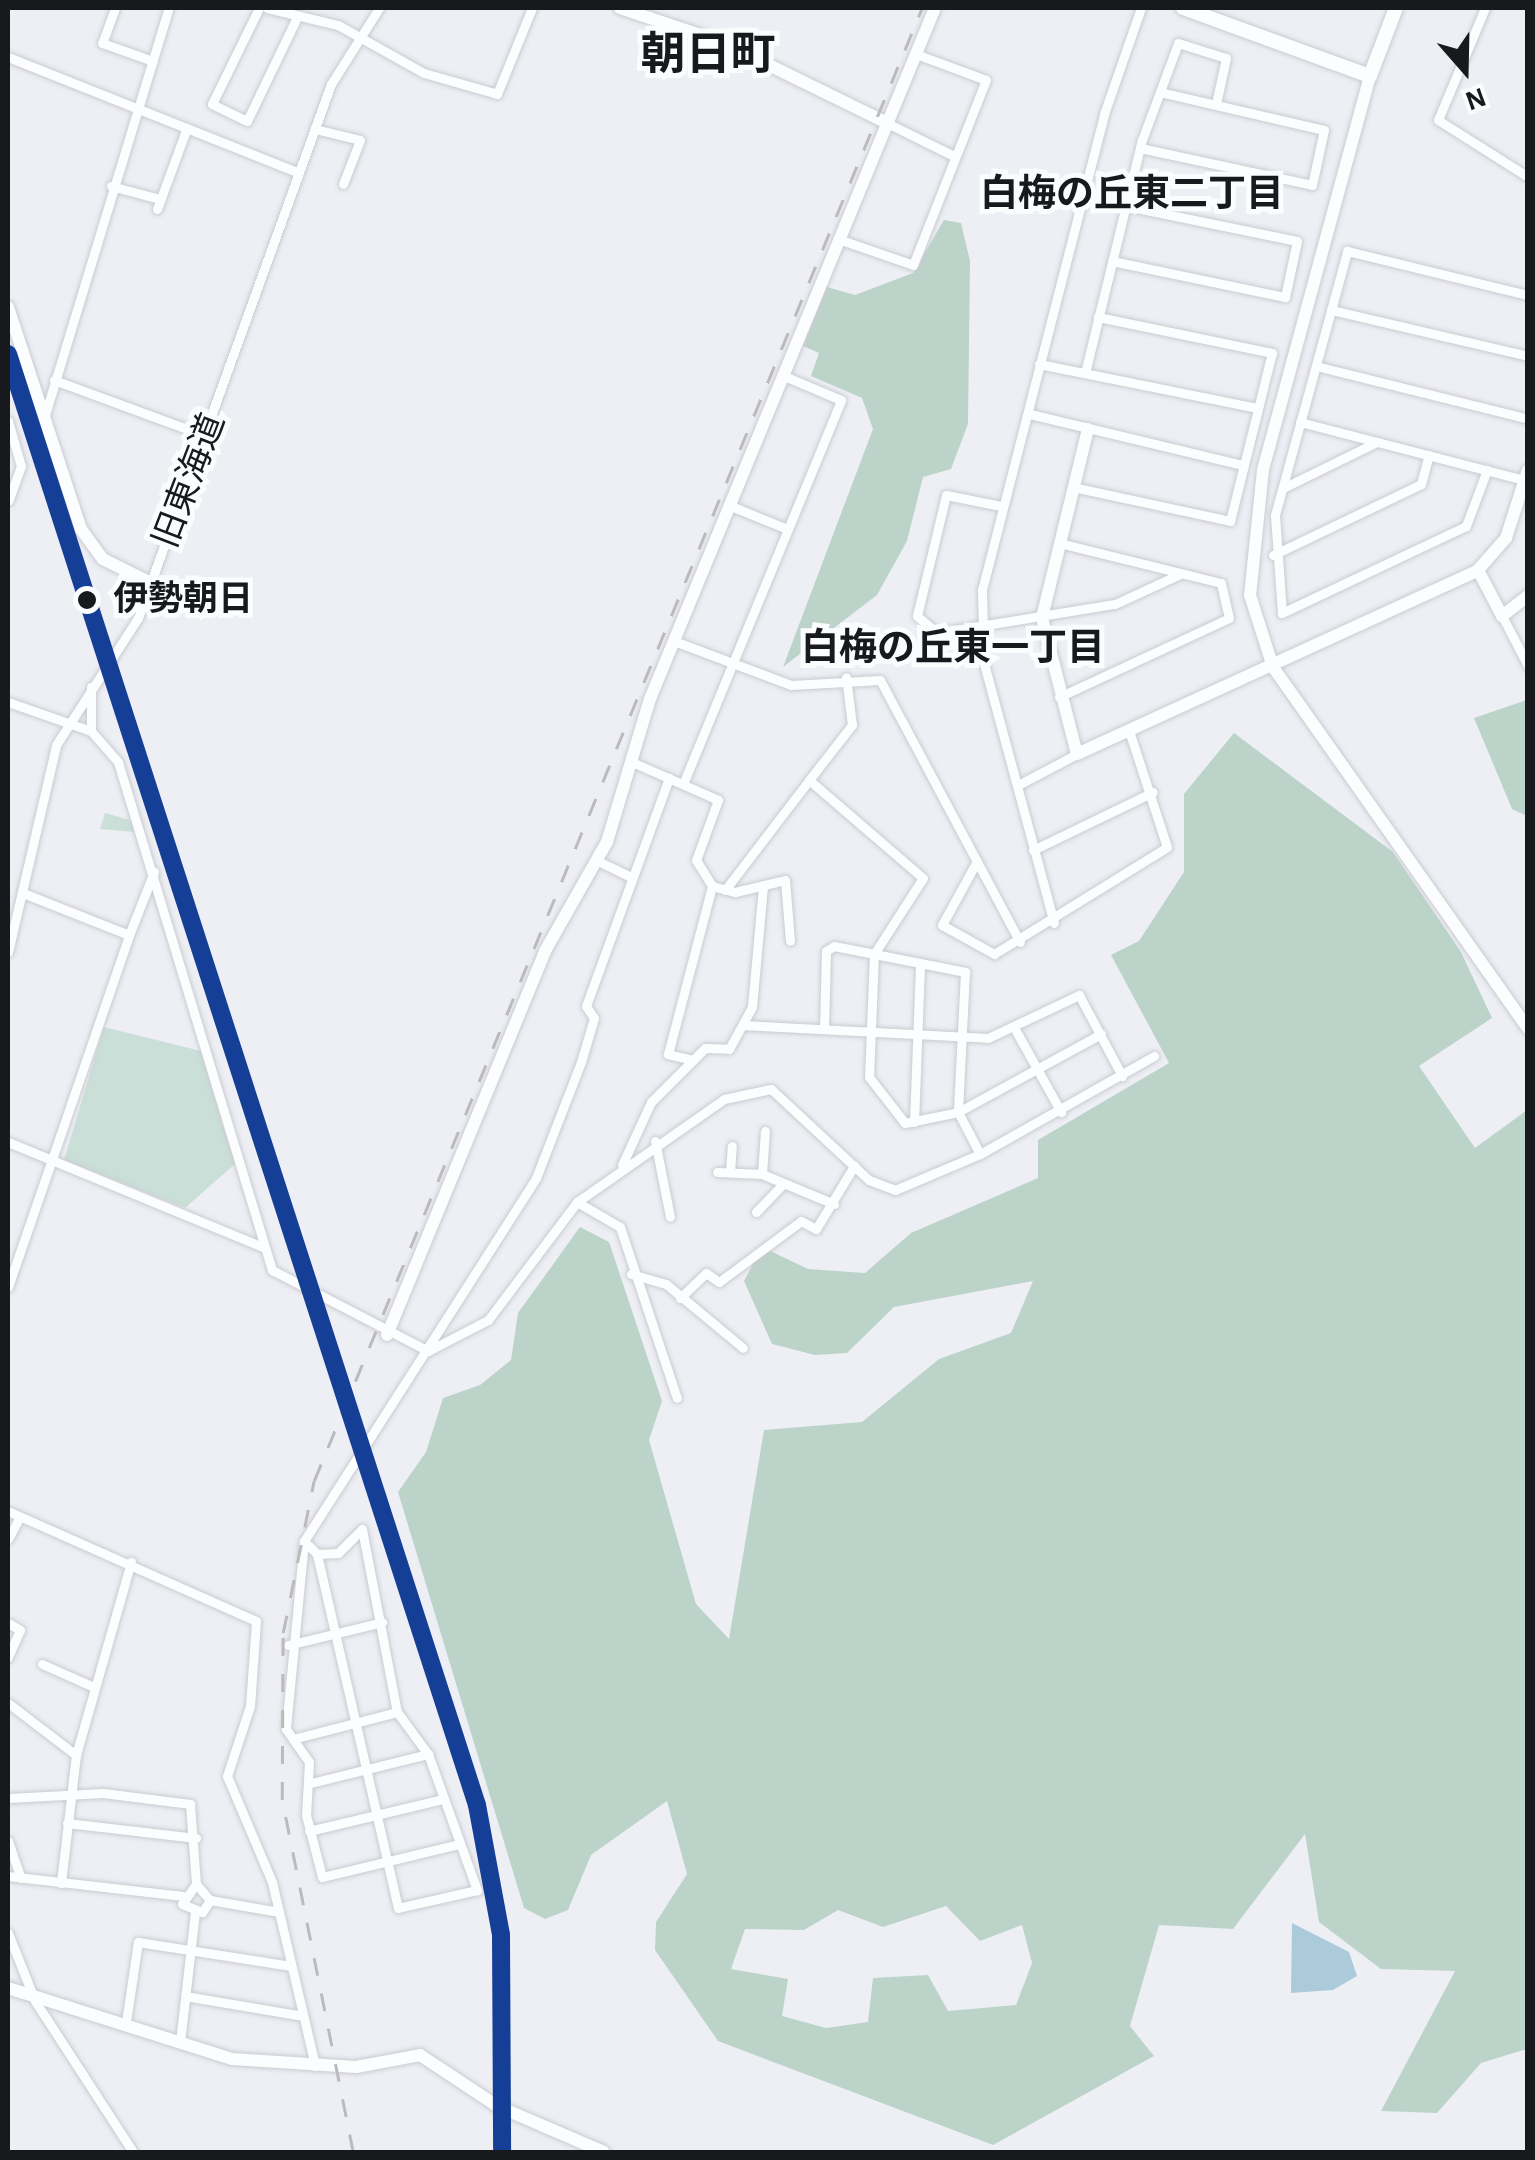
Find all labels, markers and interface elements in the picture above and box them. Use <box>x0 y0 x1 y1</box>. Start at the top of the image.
north arrow <box>1415 20 1515 120</box>
district label: 朝日町 <box>641 29 775 83</box>
text: N <box>1461 82 1489 115</box>
district label: 白梅の丘東二丁目 <box>980 173 1284 219</box>
street label: 旧東海道 <box>145 408 235 554</box>
place label: 伊勢朝日 <box>113 579 253 621</box>
marker: 伊勢朝日 <box>70 583 104 617</box>
district label: 白梅の丘東一丁目 <box>801 627 1105 673</box>

